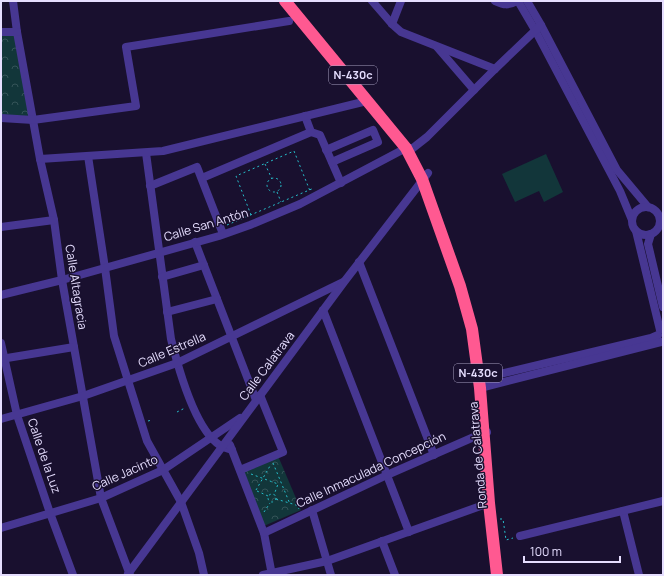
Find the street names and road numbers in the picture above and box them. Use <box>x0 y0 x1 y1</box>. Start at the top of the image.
road number: N-430c <box>329 66 377 84</box>
street label: Calle San Antón <box>162 204 250 245</box>
street label: Calle Altagracia <box>61 243 92 331</box>
street label: Calle Estrella <box>135 328 208 371</box>
street label: Calle Calatrava <box>235 328 298 404</box>
road number: N-430c <box>454 364 502 382</box>
street label: Ronda de Calatrava <box>464 401 491 509</box>
street label: Calle de la Luz <box>24 416 65 496</box>
street label: Calle Inmaculada Concepción <box>293 427 448 512</box>
street label: Calle Jacinto <box>89 450 160 495</box>

